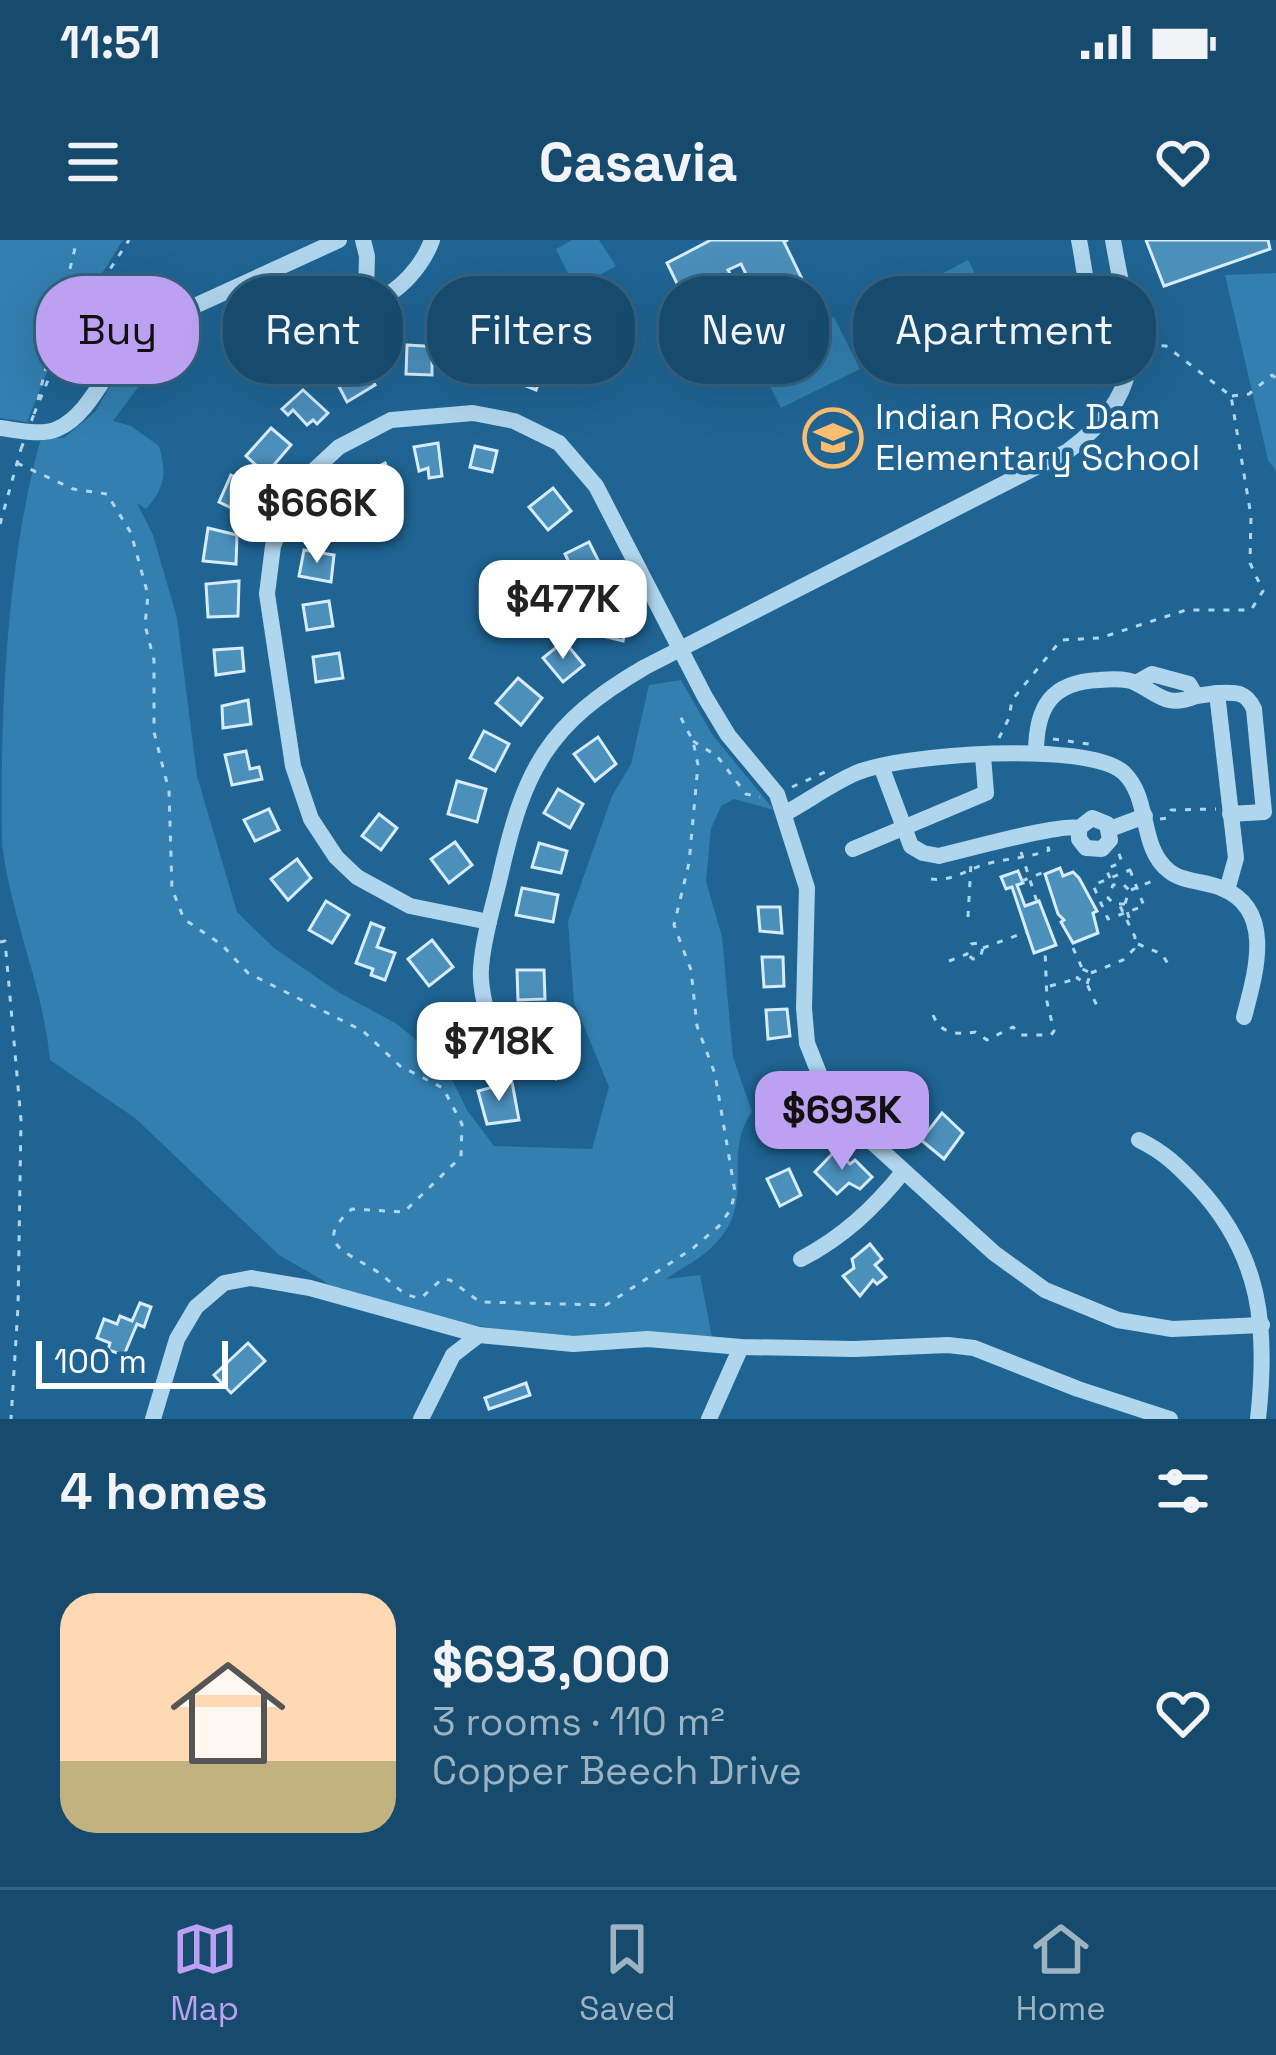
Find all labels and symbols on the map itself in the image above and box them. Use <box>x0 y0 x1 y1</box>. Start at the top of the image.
place label: Indian Rock Dam Elementary School <box>875 394 1200 481</box>
school or university icon: Indian Rock Dam Elementary School <box>802 407 864 469</box>
pin: $666K <box>233 464 401 566</box>
pin: $477K <box>479 560 647 662</box>
pin: $718K <box>415 1002 583 1104</box>
pin: $693K <box>758 1071 926 1173</box>
scale bar <box>36 1335 228 1388</box>

